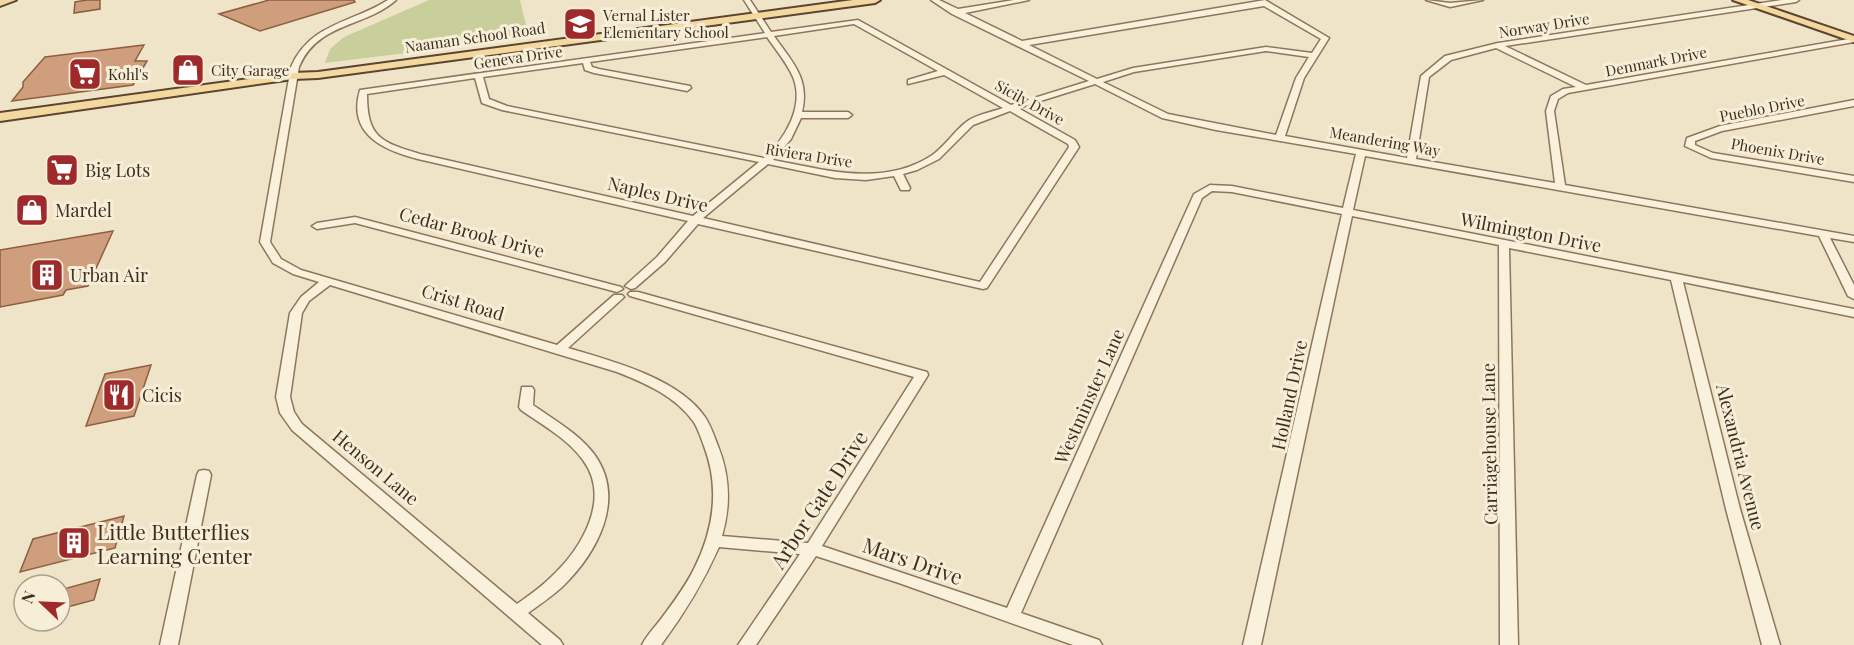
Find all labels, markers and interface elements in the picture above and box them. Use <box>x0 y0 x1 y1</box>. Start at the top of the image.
place label: Vernal Lister Elementary School <box>602 5 729 42</box>
school or university icon: Vernal Lister Elementary School <box>562 6 598 42</box>
street label: Norway Drive <box>1497 8 1591 42</box>
street label: Naaman School Road <box>404 17 547 57</box>
street label: Geneva Drive <box>472 41 564 73</box>
street label: Denmark Drive <box>1603 41 1709 81</box>
shop icon: City Garage <box>170 52 206 88</box>
supermarket icon: Kohl's <box>67 56 103 92</box>
place label: City Garage <box>211 60 289 80</box>
place label: Kohl's <box>108 64 149 84</box>
street label: Sicily Drive <box>992 75 1068 129</box>
street label: Pueblo Drive <box>1718 90 1806 126</box>
street label: Meandering Way <box>1328 121 1442 161</box>
street label: Phoenix Drive <box>1730 133 1826 169</box>
street label: Riviera Drive <box>764 138 854 172</box>
supermarket icon: Big Lots <box>44 152 80 188</box>
place label: Big Lots <box>85 158 150 182</box>
street label: Naples Drive <box>605 171 711 217</box>
shop icon: Mardel <box>14 192 50 228</box>
place label: Mardel <box>55 198 112 222</box>
street label: Cedar Brook Drive <box>397 201 547 263</box>
street label: Wilmington Drive <box>1457 206 1604 257</box>
building icon: Urban Air <box>29 257 65 293</box>
place label: Urban Air <box>70 263 148 287</box>
street label: Crist Road <box>419 278 508 326</box>
street label: Westminster Lane <box>1048 325 1130 468</box>
street label: Holland Drive <box>1266 338 1312 452</box>
street label: Carriagehouse Lane <box>1476 363 1502 525</box>
restaurant icon: Cicis <box>101 377 137 413</box>
street label: Alexandria Avenue <box>1711 380 1771 533</box>
place label: Cicis <box>142 383 182 407</box>
street label: Henson Lane <box>328 424 424 510</box>
street label: Arbor Gate Drive <box>762 425 873 574</box>
place label: Little Butterflies Learning Center <box>97 517 253 569</box>
building icon: Little Butterflies Learning Center <box>56 525 92 561</box>
street label: Mars Drive <box>859 530 967 590</box>
north arrow <box>12 573 72 633</box>
text: N <box>16 587 40 606</box>

